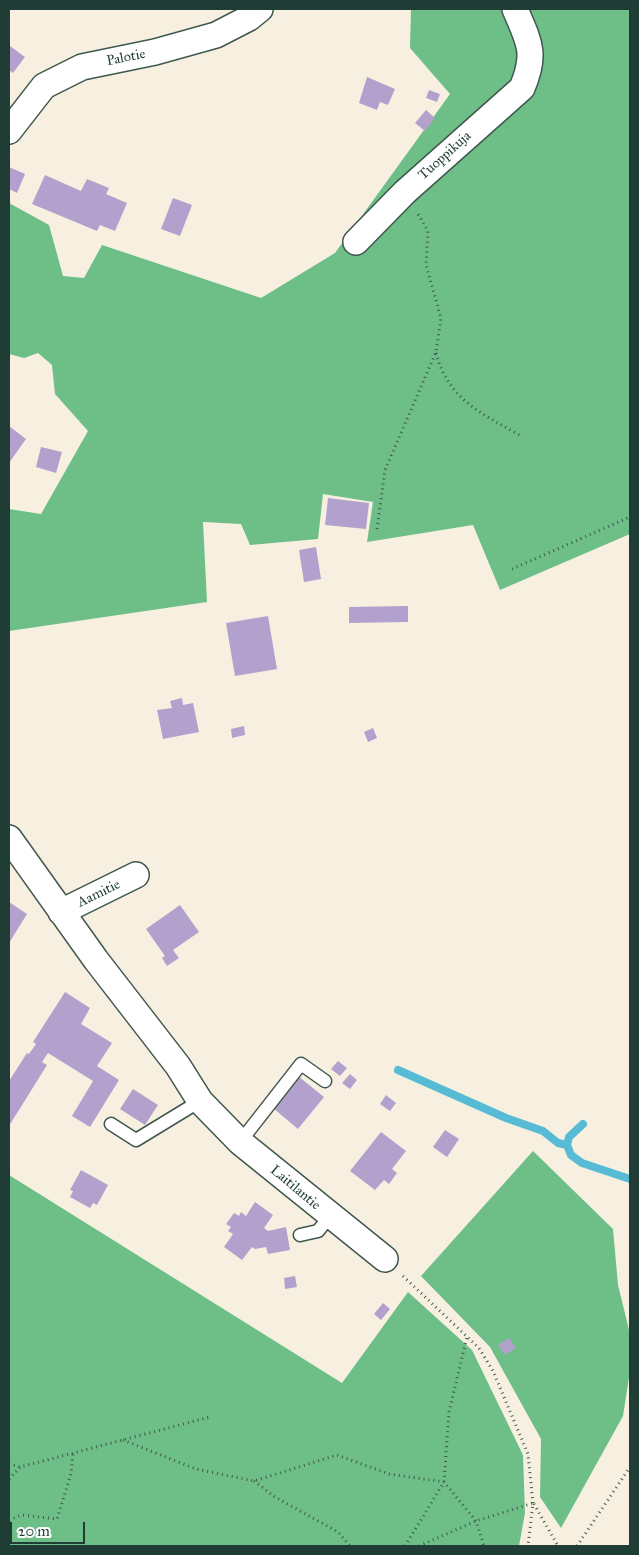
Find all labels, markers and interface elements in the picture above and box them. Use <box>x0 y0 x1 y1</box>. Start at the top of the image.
street label: Palotie <box>105 46 147 70</box>
street label: Tuoppikuja <box>415 128 475 184</box>
street label: Aamitie <box>75 876 123 912</box>
street label: Laitilantie <box>266 1162 324 1214</box>
scale bar <box>12 1512 88 1544</box>
text: 20 m <box>18 1522 50 1540</box>

